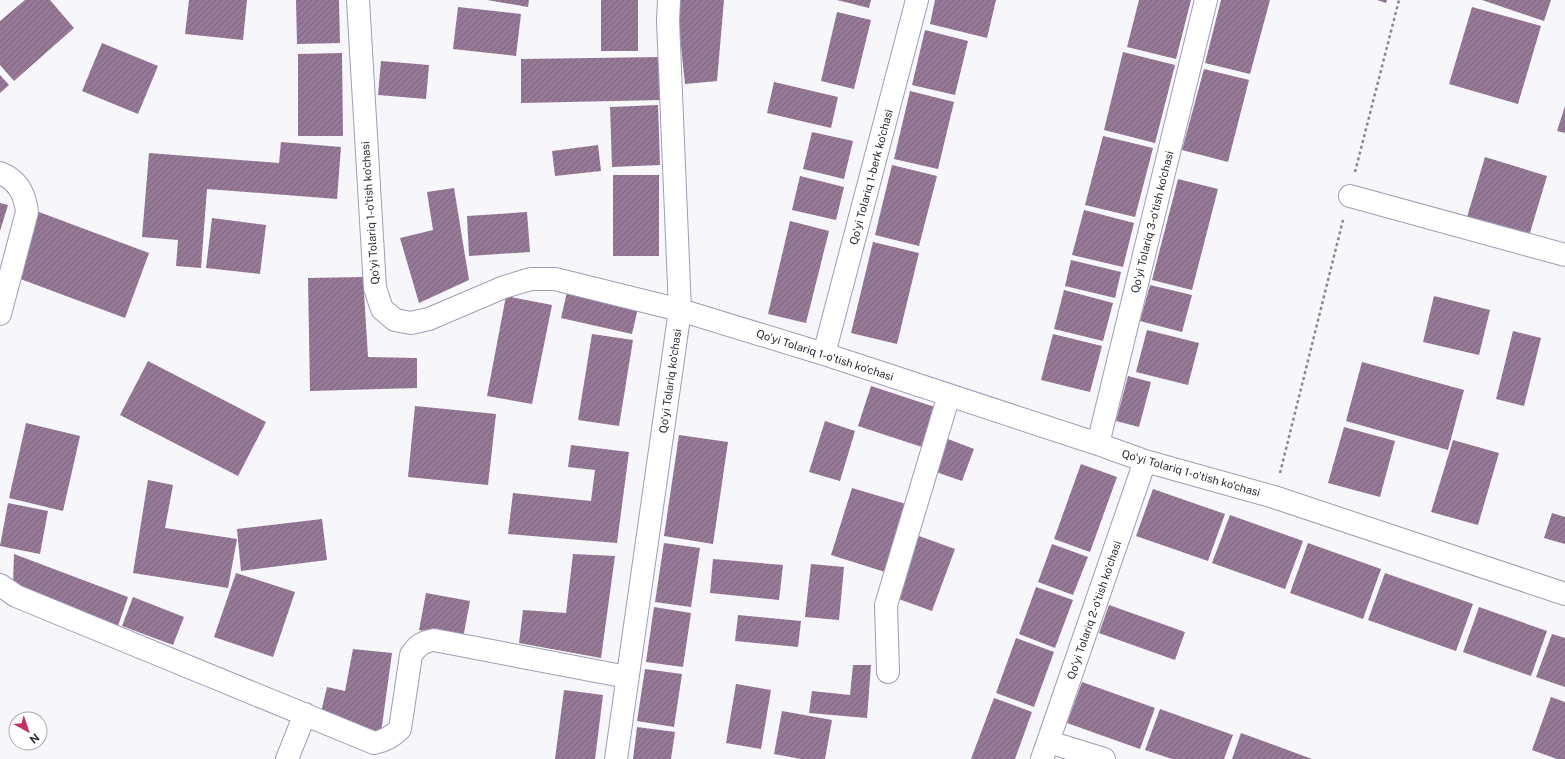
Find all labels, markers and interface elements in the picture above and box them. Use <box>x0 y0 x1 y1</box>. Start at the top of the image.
street label: Qo'yi Tolariq 1-berk ko'chasi <box>847 108 895 246</box>
street label: Qo'yi Tolariq 1-o'tish ko'chasi <box>359 141 381 285</box>
street label: Qo'yi Tolariq 3-o'tish ko'chasi <box>1129 150 1175 294</box>
street label: Qo'yi Tolariq 1-o'tish ko'chasi <box>755 327 895 383</box>
street label: Qo'yi Tolariq ko'chasi <box>657 328 683 434</box>
street label: Qo'yi Tolariq 1-o'tish ko'chasi <box>1120 447 1262 499</box>
street label: Qo'yi Tolariq 2-o'tish ko'chasi <box>1065 539 1123 681</box>
north arrow <box>8 711 48 751</box>
text: N <box>27 731 42 746</box>

